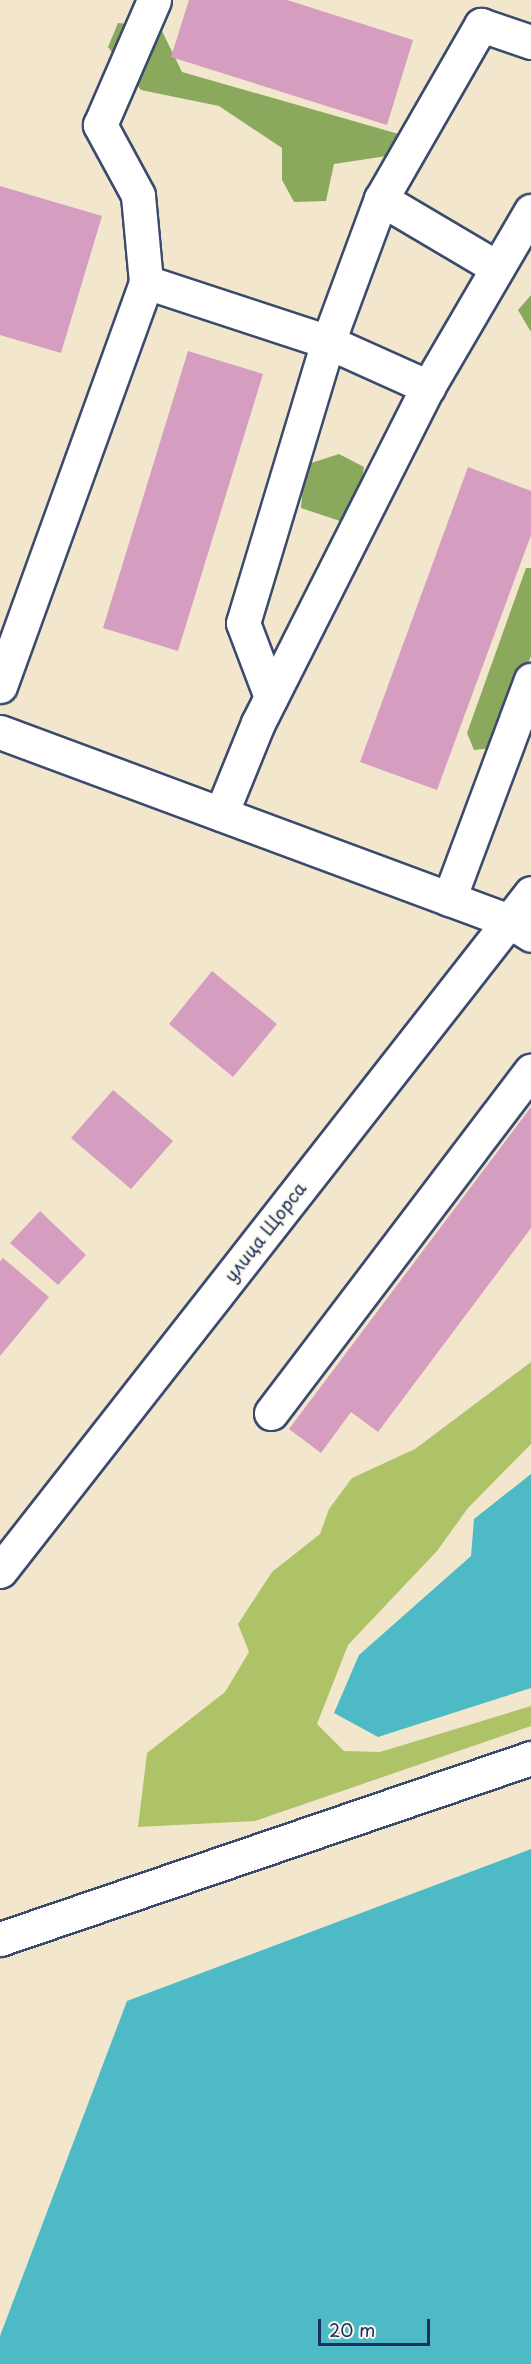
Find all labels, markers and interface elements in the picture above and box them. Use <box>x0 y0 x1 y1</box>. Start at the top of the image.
street label: улица Щорса <box>219 1178 311 1286</box>
scale bar <box>321 2307 434 2345</box>
text: 20 m <box>329 2316 375 2343</box>

